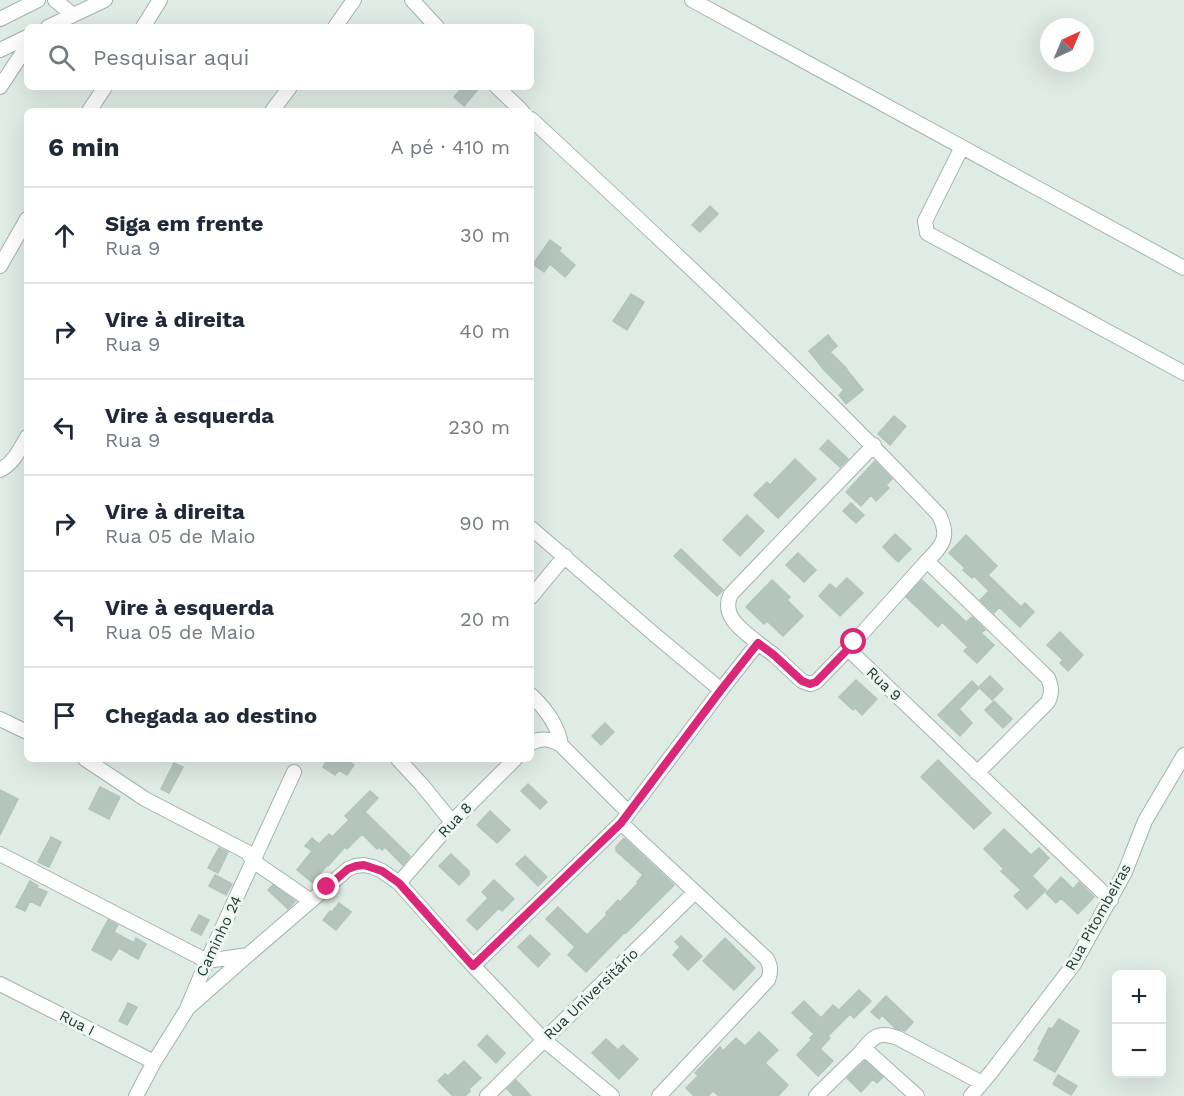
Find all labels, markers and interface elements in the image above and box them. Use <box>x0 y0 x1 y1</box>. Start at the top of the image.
north arrow <box>1040 18 1094 72</box>
search box <box>24 24 534 90</box>
icon: search <box>45 41 78 74</box>
text: Pesquisar aqui <box>93 45 249 70</box>
text: 6 min <box>48 132 120 162</box>
text: A pé · 410 m <box>391 135 510 159</box>
text: Siga em frente <box>105 211 263 236</box>
icon: ahead <box>48 219 81 252</box>
text: 30 m <box>460 223 510 247</box>
text: Rua 9 <box>105 236 160 260</box>
text: Vire à direita <box>105 307 245 332</box>
icon: right <box>48 315 81 348</box>
text: 40 m <box>459 319 510 343</box>
text: Rua 9 <box>105 332 160 356</box>
text: Vire à esquerda <box>105 403 274 428</box>
icon: left <box>48 411 81 444</box>
text: 230 m <box>448 415 510 439</box>
text: Rua 9 <box>105 428 160 452</box>
text: Vire à direita <box>105 499 245 524</box>
icon: right <box>48 507 81 540</box>
text: 90 m <box>459 511 510 535</box>
text: Rua 05 de Maio <box>105 524 256 548</box>
text: Vire à esquerda <box>105 595 274 620</box>
icon: left <box>48 603 81 636</box>
text: 20 m <box>460 607 510 631</box>
text: Rua 05 de Maio <box>105 620 256 644</box>
route start <box>840 628 866 654</box>
street label: Rua 9 <box>863 663 905 705</box>
icon: arrive <box>48 699 81 732</box>
text: Chegada ao destino <box>105 703 317 728</box>
street label: Rua 8 <box>434 799 476 841</box>
street label: Rua Pitombeiras <box>1061 860 1135 974</box>
route end <box>313 873 339 899</box>
street label: Caminho 24 <box>192 893 246 979</box>
street label: Rua Universitário <box>540 944 642 1044</box>
map controls <box>1112 970 1166 1078</box>
button: + <box>1112 970 1166 1024</box>
street label: Rua I <box>57 1007 97 1039</box>
button: − <box>1112 1024 1166 1078</box>

